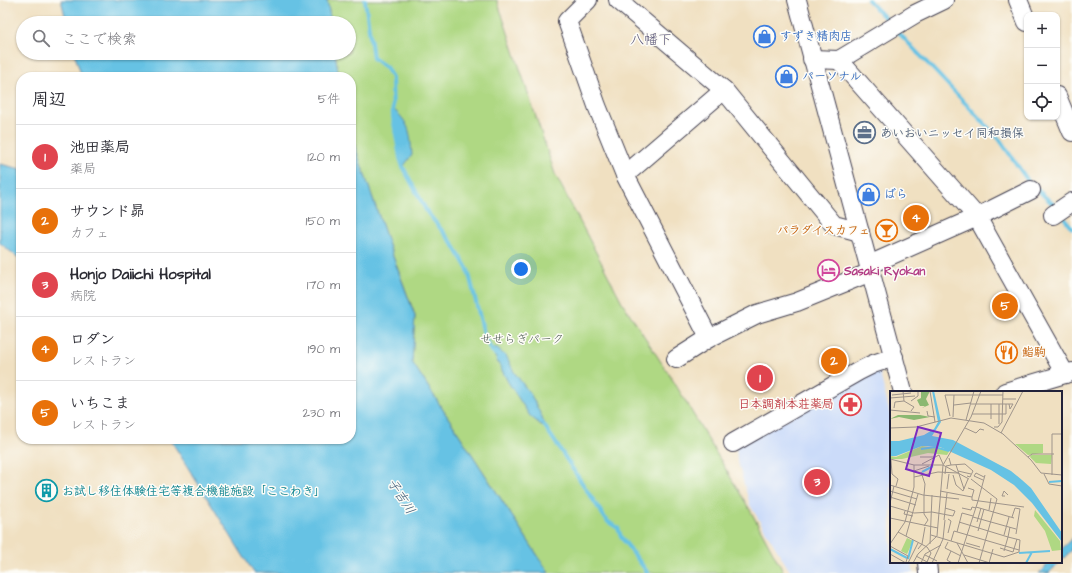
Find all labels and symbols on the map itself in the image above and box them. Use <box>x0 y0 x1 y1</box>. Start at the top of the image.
shop icon: すずき精肉店 <box>752 23 778 49</box>
place label: すずき精肉店 <box>780 28 852 45</box>
district label: 八幡下 <box>630 30 672 50</box>
shop icon: パーソナル <box>773 63 799 89</box>
place label: パーソナル <box>802 68 862 85</box>
office icon: あいおいニッセイ同和損保 <box>851 120 877 146</box>
place label: あいおいニッセイ同和損保 <box>880 125 1024 142</box>
shop icon: ばら <box>855 181 881 207</box>
place label: ばら <box>884 186 908 203</box>
pin: 4 <box>903 203 929 233</box>
bar icon: パラダイスカフェ <box>873 217 899 243</box>
place label: パラダイスカフェ <box>777 222 870 239</box>
hotel icon: Sasaki Ryokan <box>815 258 841 284</box>
your location <box>511 259 531 279</box>
place label: Sasaki Ryokan <box>843 263 925 281</box>
pin: 5 <box>992 291 1018 321</box>
park label: せせらぎパーク <box>480 331 564 348</box>
restaurant icon: 鮨駒 <box>993 339 1019 365</box>
place label: 鮨駒 <box>1022 344 1046 361</box>
pin: 2 <box>821 346 847 376</box>
pin: 1 <box>747 363 773 393</box>
pharmacy icon: 日本調剤本荘薬局 <box>837 391 863 417</box>
inset map <box>890 391 1062 563</box>
place label: 日本調剤本荘薬局 <box>738 396 834 413</box>
pin: 3 <box>804 467 830 497</box>
water label: 子吉川 <box>383 475 419 518</box>
building icon: お試し移住体験住宅等複合機能施設「ここわき」 <box>33 478 59 504</box>
place label: お試し移住体験住宅等複合機能施設「ここわき」 <box>62 483 326 500</box>

